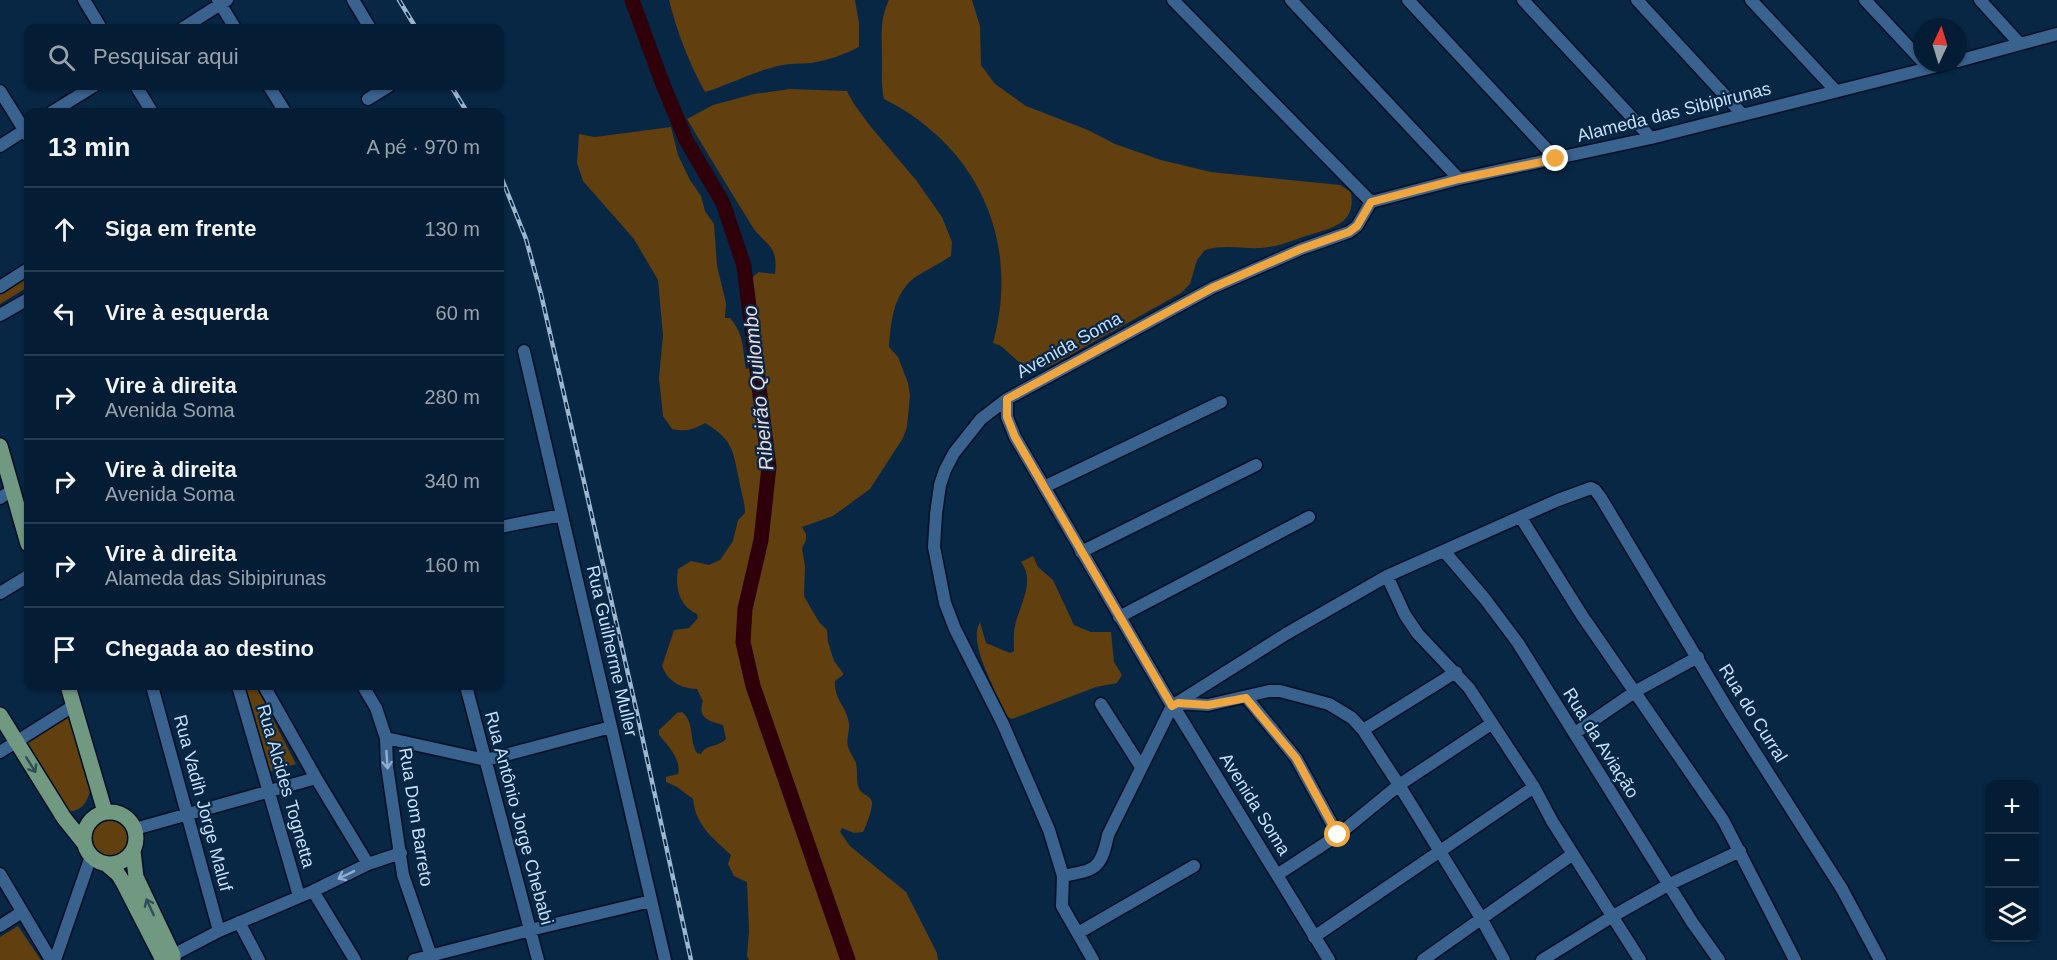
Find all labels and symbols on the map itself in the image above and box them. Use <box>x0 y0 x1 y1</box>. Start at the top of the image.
north arrow <box>1913 18 1967 72</box>
street label: Alameda das Sibipirunas <box>1575 78 1773 146</box>
route end <box>1542 145 1568 171</box>
water label: Ribeirão Quilombo <box>738 304 778 472</box>
street label: Avenida Soma <box>1013 307 1126 382</box>
street label: Rua Guilherme Muller <box>583 563 641 739</box>
street label: Rua do Curral <box>1715 660 1791 766</box>
street label: Rua da Aviação <box>1559 684 1643 802</box>
street label: Rua Alcides Tognetta <box>253 702 319 871</box>
street label: Rua Antônio Jorge Chebabi <box>481 709 557 927</box>
street label: Rua Vadih Jorge Maluf <box>170 713 236 894</box>
street label: Rua Dom Barreto <box>395 746 437 888</box>
one-way arrow <box>382 749 393 769</box>
street label: Avenida Soma <box>1216 749 1295 860</box>
one-way arrow <box>25 756 37 773</box>
route start <box>1324 821 1350 847</box>
one-way arrow <box>338 869 356 881</box>
one-way arrow <box>144 898 156 916</box>

